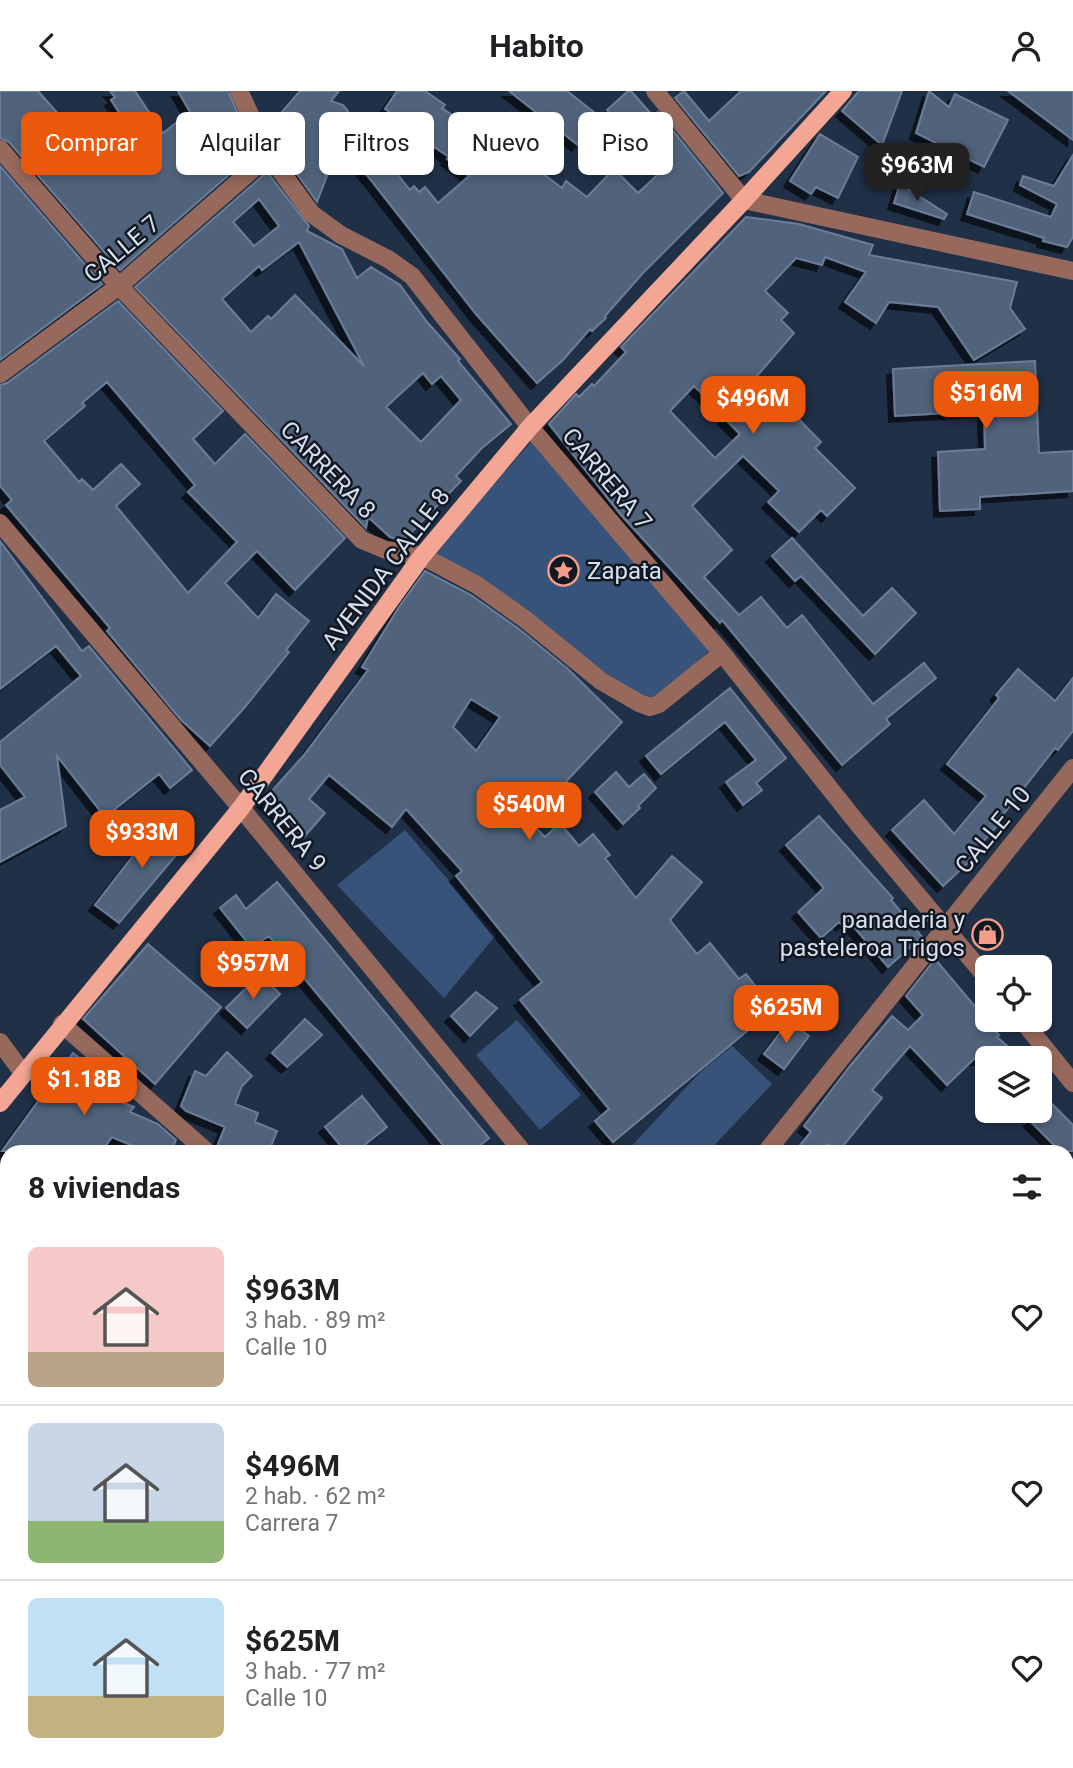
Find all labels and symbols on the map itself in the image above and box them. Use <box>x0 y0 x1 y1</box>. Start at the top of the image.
pin: $963M <box>868 143 966 203</box>
street label: CALLE 7 <box>78 209 166 289</box>
pin: $516M <box>937 371 1035 431</box>
pin: $496M <box>704 377 802 436</box>
street label: CARRERA 8 <box>275 416 381 524</box>
street label: CARRERA 7 <box>556 422 658 536</box>
street label: AVENIDA CALLE 8 <box>316 483 456 655</box>
place icon: Zapata <box>547 554 581 588</box>
place label: Zapata <box>587 557 662 585</box>
street label: CARRERA 9 <box>232 763 332 877</box>
street label: CALLE 10 <box>949 781 1037 879</box>
pin: $540M <box>480 783 578 842</box>
pin: $933M <box>93 811 191 870</box>
place label: panaderia y pasteleroa Trigos <box>780 906 966 962</box>
shop icon: panaderia y pasteleroa Trigos <box>971 917 1005 951</box>
pin: $957M <box>204 941 302 1001</box>
pin: $625M <box>737 985 835 1045</box>
pin: $1.18B <box>27 1058 141 1117</box>

